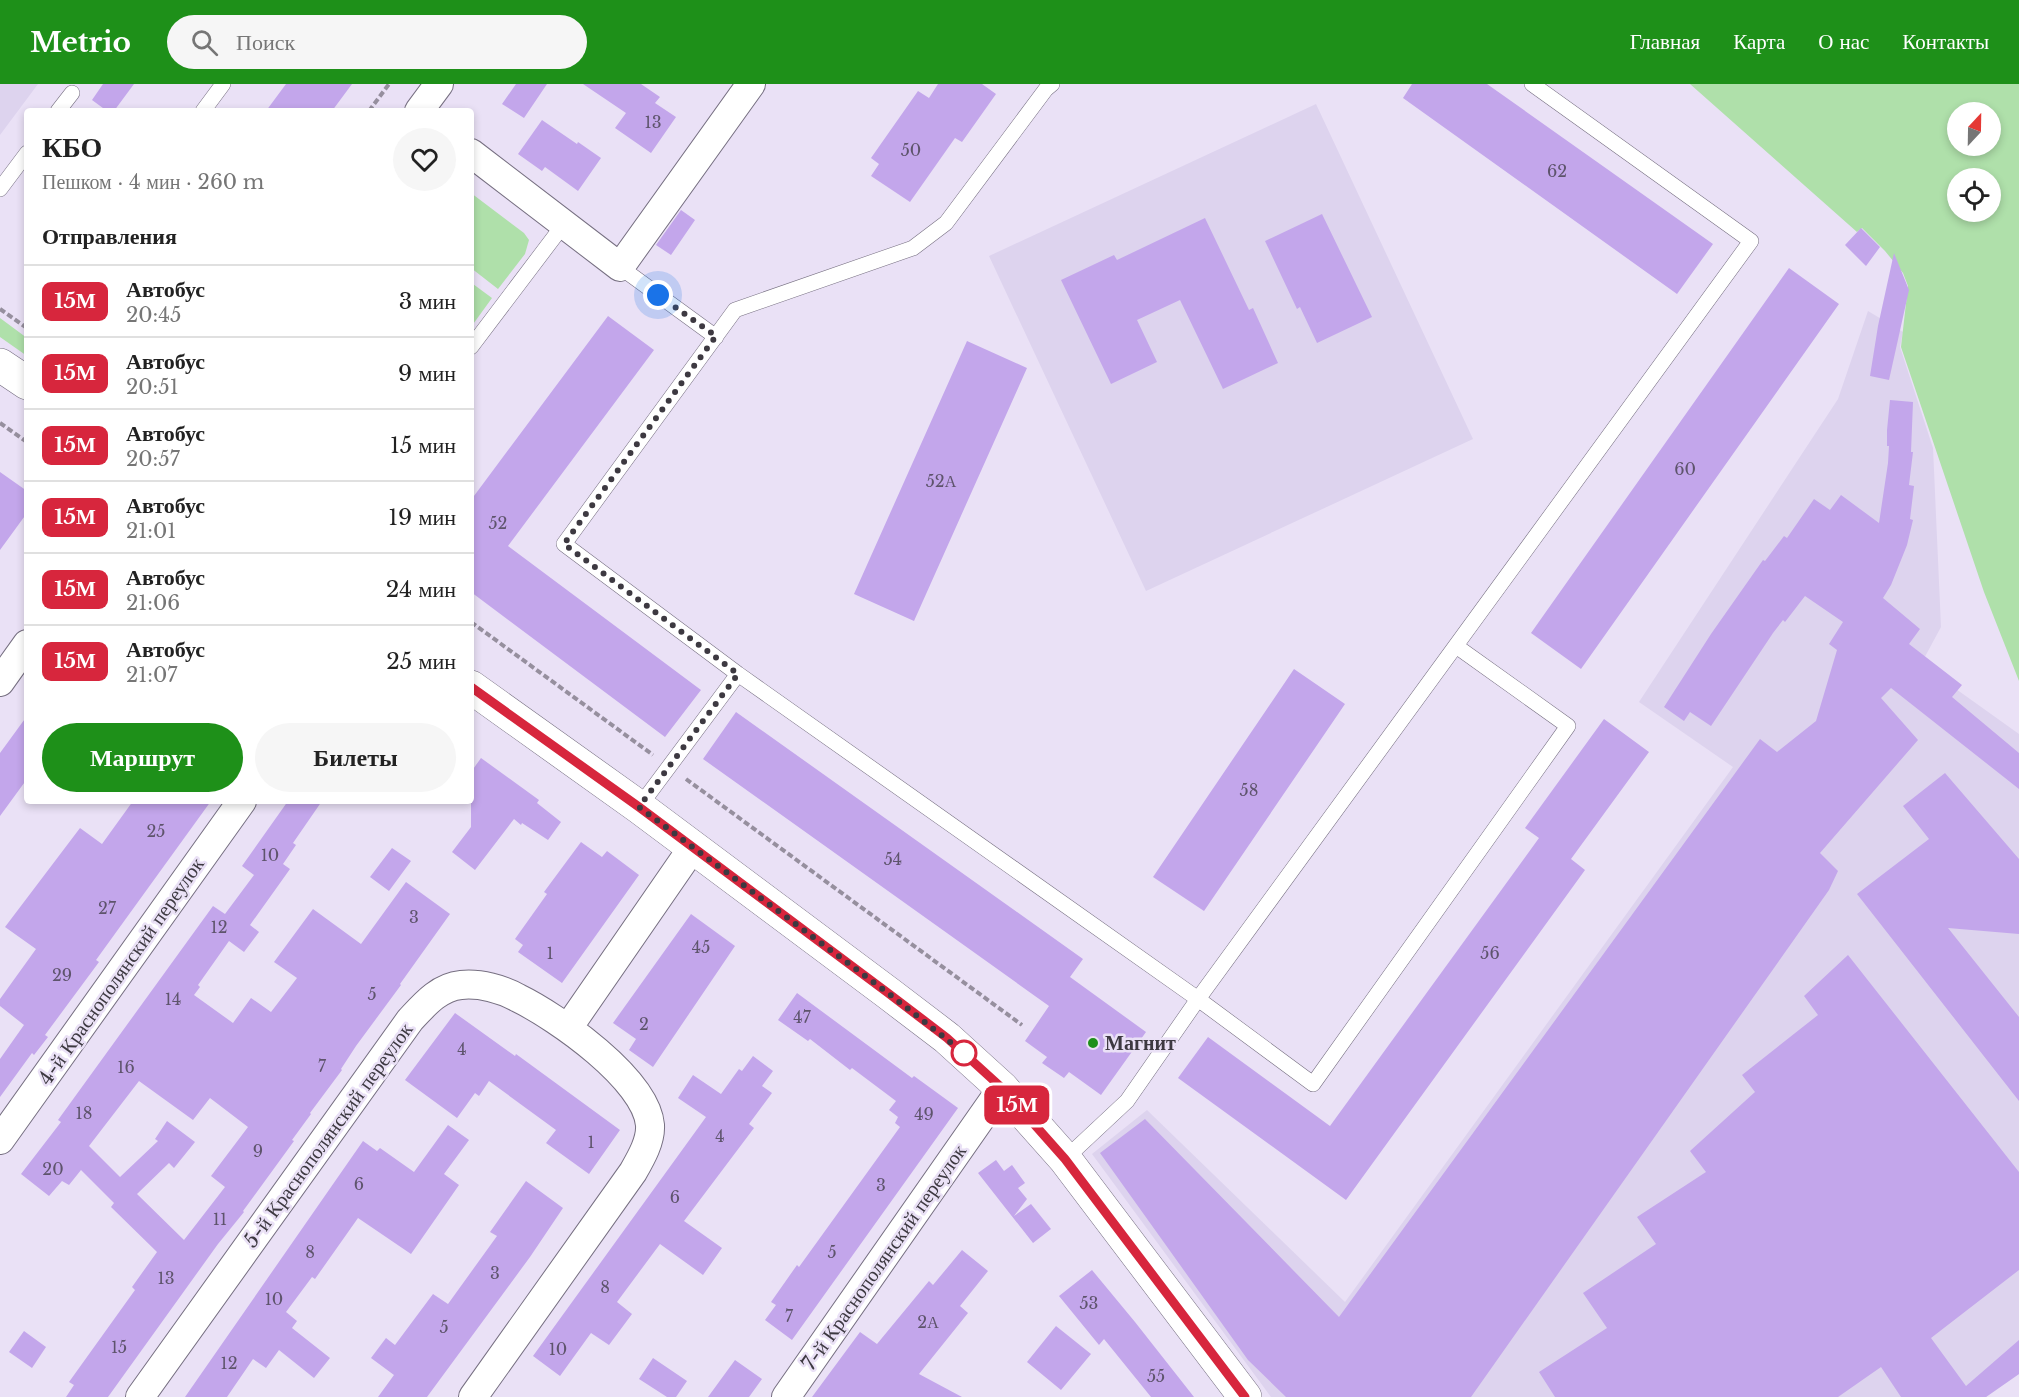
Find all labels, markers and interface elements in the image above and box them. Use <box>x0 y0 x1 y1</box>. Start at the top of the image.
search box <box>167 15 587 69</box>
text: Metrio <box>30 25 131 60</box>
icon: search <box>188 26 221 59</box>
text: Поиск <box>236 29 295 56</box>
text: Главная <box>1630 29 1700 55</box>
text: Карта <box>1733 29 1785 55</box>
text: О нас <box>1818 29 1869 55</box>
text: Контакты <box>1902 29 1989 55</box>
north arrow <box>1947 102 2001 156</box>
map controls <box>1947 102 2001 222</box>
house number: 13 <box>645 112 662 132</box>
button: heart <box>393 128 456 191</box>
text: КБО <box>42 130 102 165</box>
house number: 50 <box>901 140 921 160</box>
house number: 62 <box>1547 161 1567 181</box>
button: locate <box>1947 168 2001 222</box>
text: Пешком · 4 мин · 260 m <box>42 170 264 194</box>
text: Отправления <box>42 223 177 250</box>
text: Автобус <box>126 276 205 303</box>
your location <box>643 280 673 310</box>
text: 15М <box>54 288 96 314</box>
text: 3 мин <box>399 288 456 315</box>
text: 20:45 <box>126 303 181 327</box>
text: Автобус <box>126 348 205 375</box>
text: 15М <box>54 360 96 386</box>
text: 9 мин <box>398 360 456 387</box>
text: 20:51 <box>126 375 179 399</box>
text: Автобус <box>126 420 205 447</box>
text: 15М <box>54 432 96 458</box>
text: 15 мин <box>390 432 456 459</box>
text: 20:57 <box>126 447 180 471</box>
house number: 60 <box>1674 459 1696 479</box>
house number: 52А <box>926 471 957 491</box>
text: Автобус <box>126 492 205 519</box>
text: 15М <box>54 504 96 530</box>
text: 19 мин <box>388 504 456 531</box>
house number: 52 <box>489 513 507 533</box>
text: 21:01 <box>126 519 176 543</box>
text: Автобус <box>126 564 205 591</box>
text: 15М <box>54 576 96 602</box>
text: 24 мин <box>386 576 456 603</box>
text: 21:06 <box>126 591 180 615</box>
text: Автобус <box>126 636 205 663</box>
text: 15М <box>54 648 96 674</box>
text: 25 мин <box>386 648 456 675</box>
text: 21:07 <box>126 663 177 687</box>
button: Маршрут <box>42 723 243 792</box>
button: Билеты <box>255 723 456 792</box>
house number: 58 <box>1240 780 1258 800</box>
house number: 25 <box>147 821 165 841</box>
house number: 10 <box>261 845 279 865</box>
house number: 54 <box>884 849 902 869</box>
street label: 4-й Краснополянский переулок <box>33 852 209 1089</box>
house number: 27 <box>98 898 117 918</box>
house number: 3 <box>409 907 419 927</box>
house number: 12 <box>211 917 228 937</box>
house number: 45 <box>692 937 710 957</box>
house number: 1 <box>546 943 554 963</box>
house number: 56 <box>1480 943 1500 963</box>
house number: 29 <box>52 965 72 985</box>
house number: 5 <box>367 984 377 1004</box>
house number: 14 <box>165 989 181 1009</box>
house number: 47 <box>793 1007 812 1027</box>
house number: 2 <box>639 1014 649 1034</box>
street label: 5-й Краснополянский переулок <box>238 1018 418 1252</box>
place label: Магнит <box>1105 1031 1176 1055</box>
marker: Магнит <box>1086 1036 1100 1050</box>
house number: 4 <box>457 1039 467 1059</box>
unlabelled marker <box>951 1040 977 1066</box>
house number: 7 <box>318 1056 327 1076</box>
house number: 16 <box>117 1057 135 1077</box>
line badge: 15М <box>982 1086 1052 1124</box>
text: 15М <box>996 1092 1038 1118</box>
house number: 18 <box>76 1103 92 1123</box>
house number: 49 <box>914 1104 934 1124</box>
house number: 4 <box>715 1126 725 1146</box>
house number: 1 <box>587 1132 595 1152</box>
street label: 7-й Краснополянский переулок <box>797 1139 971 1374</box>
house number: 9 <box>253 1141 263 1161</box>
house number: 20 <box>42 1159 64 1179</box>
house number: 6 <box>354 1174 364 1194</box>
house number: 3 <box>876 1175 886 1195</box>
house number: 6 <box>670 1187 680 1207</box>
house number: 11 <box>213 1209 227 1229</box>
house number: 8 <box>305 1242 315 1262</box>
house number: 5 <box>827 1242 837 1262</box>
house number: 3 <box>490 1263 500 1283</box>
house number: 13 <box>158 1268 175 1288</box>
house number: 8 <box>600 1277 610 1297</box>
house number: 10 <box>265 1289 283 1309</box>
house number: 53 <box>1080 1293 1098 1313</box>
house number: 7 <box>785 1306 794 1326</box>
house number: 2А <box>917 1312 939 1332</box>
house number: 5 <box>439 1317 449 1337</box>
house number: 15 <box>111 1337 127 1357</box>
house number: 10 <box>549 1339 567 1359</box>
house number: 12 <box>221 1353 238 1373</box>
house number: 55 <box>1147 1366 1165 1386</box>

